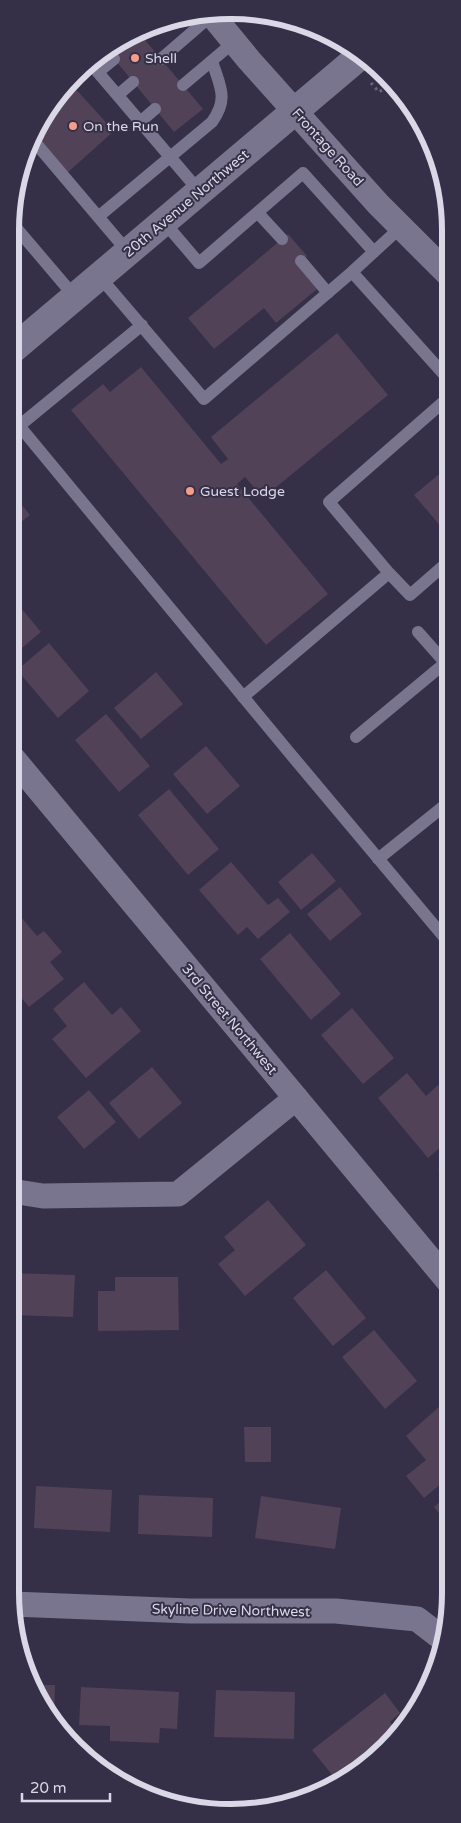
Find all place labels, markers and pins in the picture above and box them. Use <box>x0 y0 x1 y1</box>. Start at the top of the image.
place label: Shell <box>145 50 177 67</box>
marker: Shell <box>129 52 141 64</box>
place label: On the Run <box>83 118 159 135</box>
marker: On the Run <box>67 120 79 132</box>
place label: Guest Lodge <box>200 483 285 500</box>
marker: Guest Lodge <box>184 485 196 497</box>

